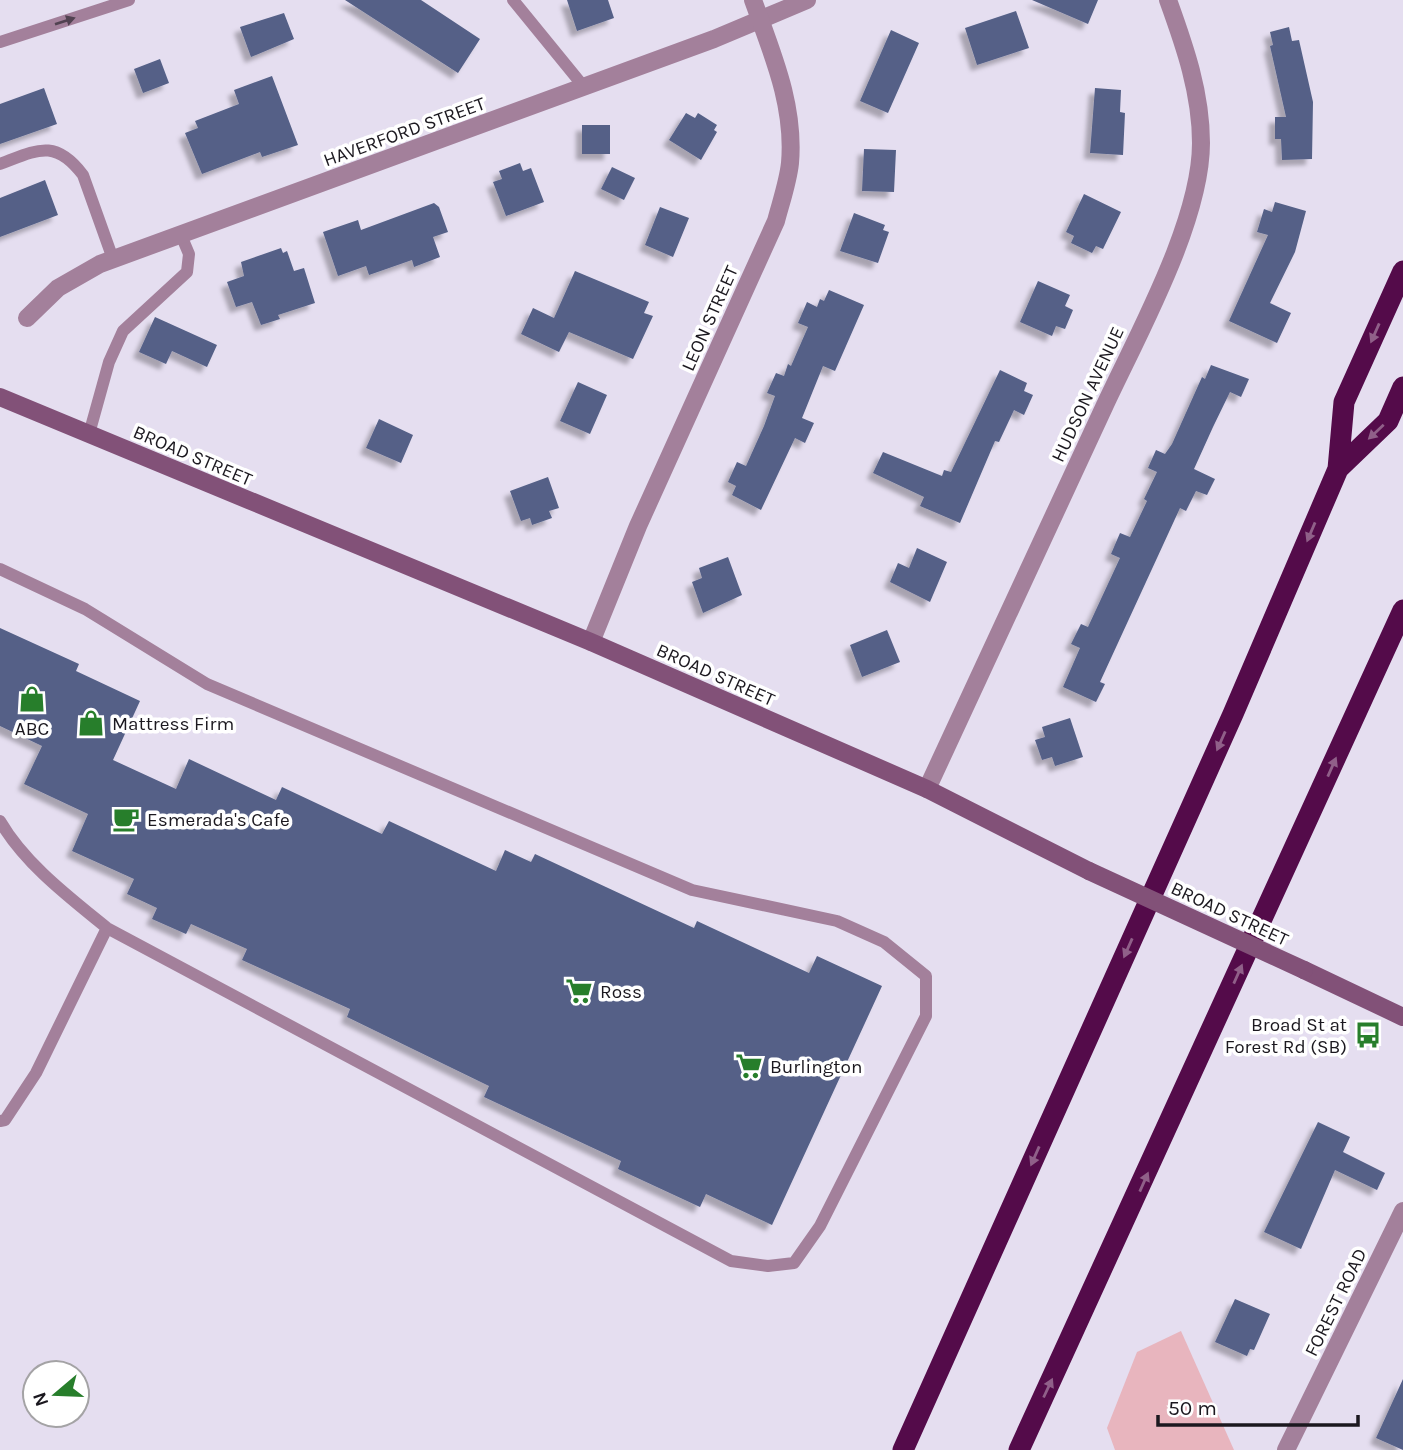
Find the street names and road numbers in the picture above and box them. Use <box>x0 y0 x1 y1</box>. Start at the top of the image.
street label: HAVERFORD STREET <box>320 92 489 171</box>
street label: LEON STREET <box>677 262 743 374</box>
street label: HUDSON AVENUE <box>1047 323 1129 466</box>
street label: BROAD STREET <box>130 421 256 491</box>
street label: BROAD STREET <box>653 639 779 711</box>
street label: BROAD STREET <box>1167 877 1292 951</box>
street label: FOREST ROAD <box>1300 1245 1372 1360</box>

